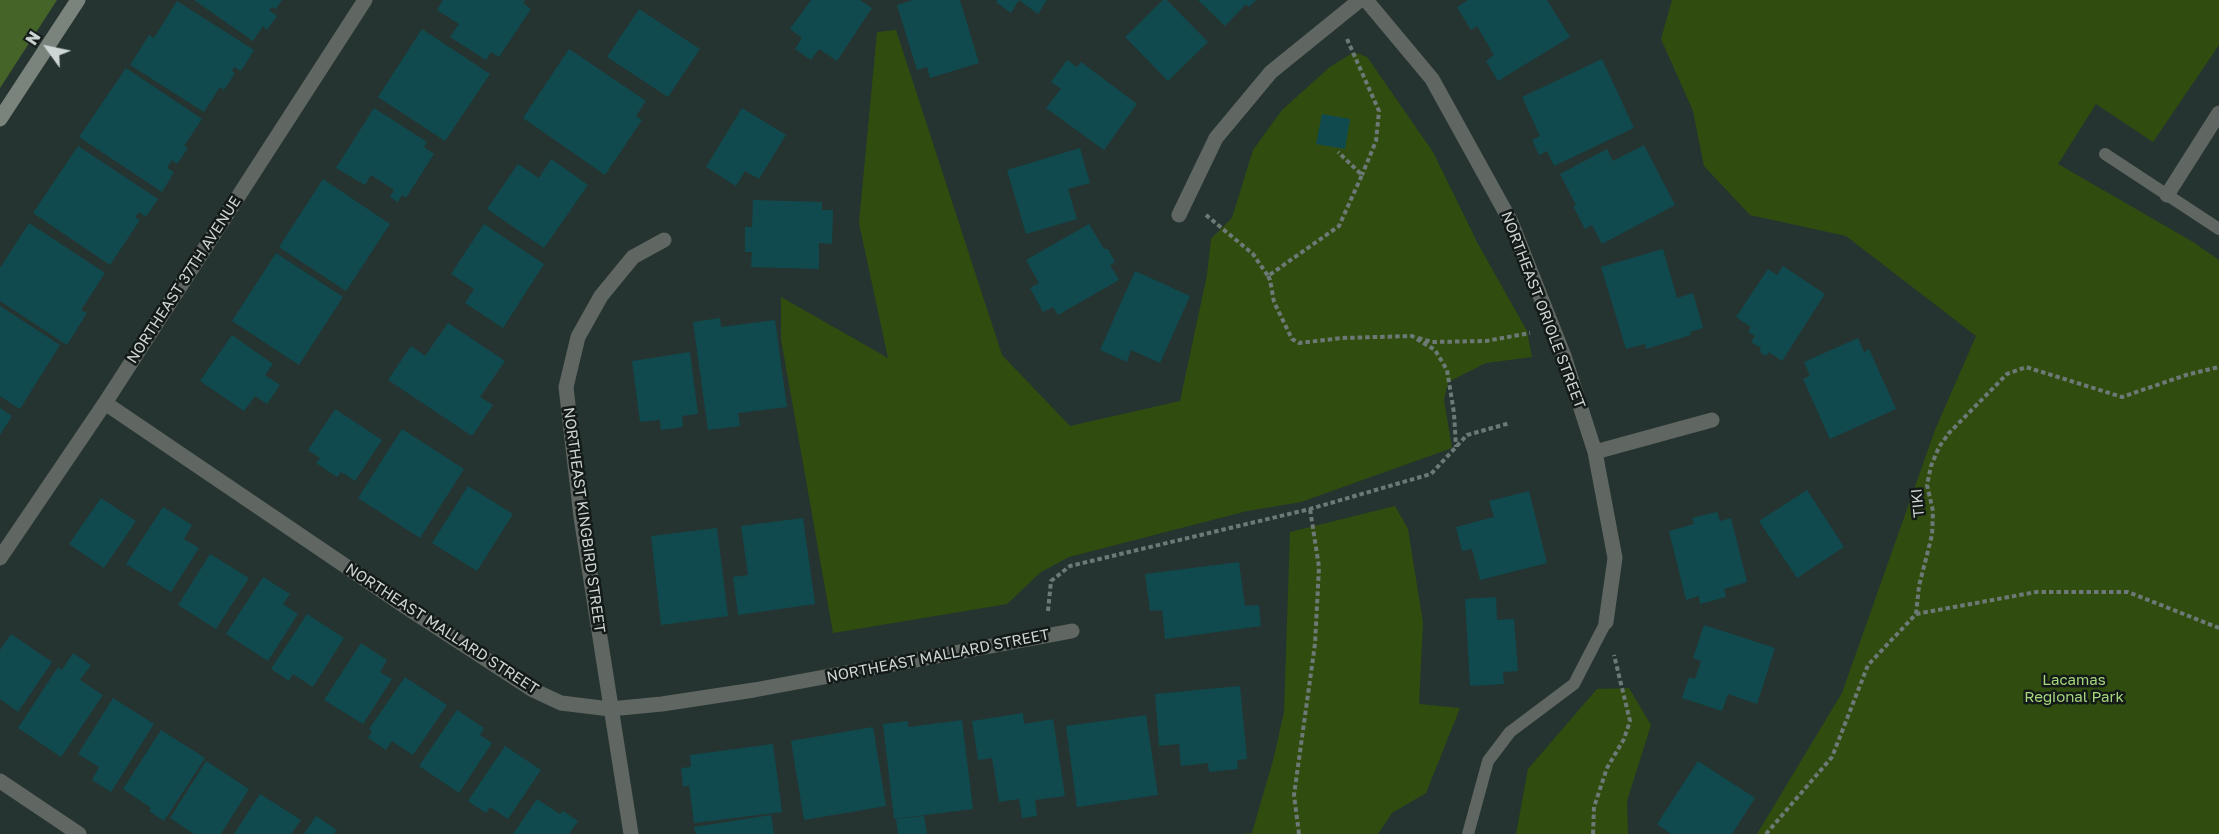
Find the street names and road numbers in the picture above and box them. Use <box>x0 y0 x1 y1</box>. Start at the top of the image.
street label: NORTHEAST 37TH AVENUE <box>123 193 245 367</box>
street label: NORTHEAST ORIOLE STREET <box>1497 209 1589 411</box>
street label: NORTHEAST KINGBIRD STREET <box>559 406 609 634</box>
street label: TIKI <box>1908 488 1928 518</box>
street label: NORTHEAST MALLARD STREET <box>342 560 542 698</box>
street label: NORTHEAST MALLARD STREET <box>825 626 1051 686</box>

